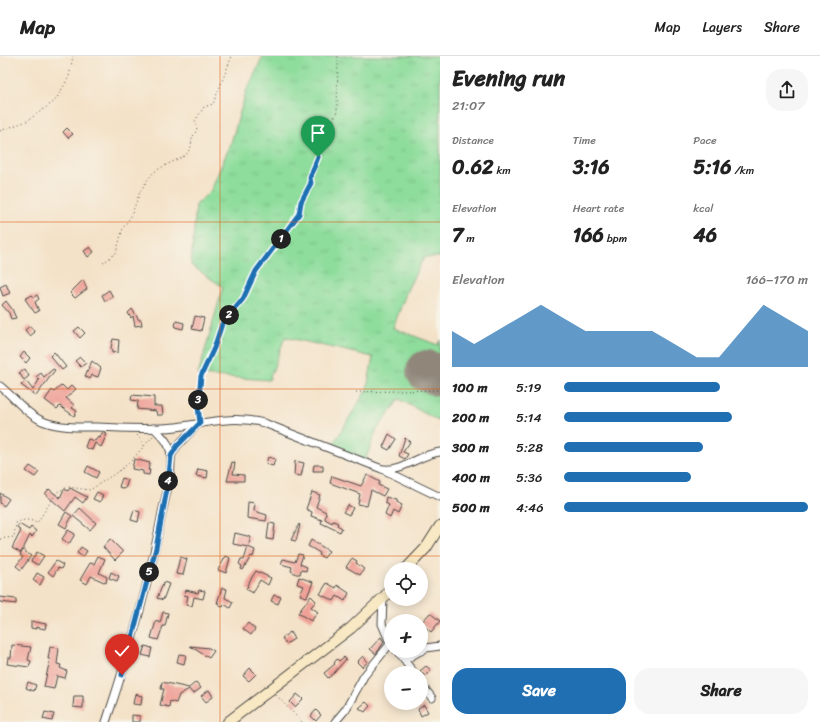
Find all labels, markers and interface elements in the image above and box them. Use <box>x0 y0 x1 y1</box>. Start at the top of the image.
text: Map <box>20 11 55 44</box>
text: Map <box>655 15 680 40</box>
text: Layers <box>702 15 742 40</box>
text: Share <box>764 15 800 40</box>
text: Evening run <box>452 59 565 98</box>
button: share <box>766 69 808 111</box>
text: 21:07 <box>452 94 485 117</box>
pin <box>301 116 335 157</box>
icon: arrive <box>307 122 329 144</box>
text: Distance <box>452 131 494 150</box>
text: Time <box>573 131 596 150</box>
text: Pace <box>693 131 717 150</box>
text: 0.62 <box>452 150 494 185</box>
text: 3:16 <box>573 150 610 185</box>
text: 5:16 <box>693 150 732 185</box>
text: km <box>494 161 511 180</box>
text: /km <box>732 161 754 180</box>
text: Elevation <box>452 199 497 218</box>
text: Heart rate <box>573 199 624 218</box>
text: kcal <box>693 199 713 218</box>
text: 7 <box>452 218 463 253</box>
text: 166 <box>573 218 604 253</box>
text: 46 <box>693 218 717 253</box>
pin: 1 <box>271 229 291 249</box>
text: 1 <box>279 229 283 248</box>
text: m <box>463 229 475 248</box>
text: bpm <box>604 229 627 248</box>
text: Elevation <box>452 268 505 291</box>
text: 166–170 m <box>746 268 808 291</box>
pin: 2 <box>219 305 239 325</box>
text: 2 <box>226 305 232 324</box>
text: 100 m <box>452 376 487 399</box>
text: 5:19 <box>516 376 541 399</box>
pin: 3 <box>188 390 208 410</box>
text: 3 <box>195 390 201 409</box>
text: 200 m <box>452 406 489 429</box>
text: 5:14 <box>516 406 542 429</box>
text: 300 m <box>452 436 489 459</box>
text: 5:28 <box>516 436 543 459</box>
text: 400 m <box>452 466 490 489</box>
text: 5:36 <box>516 466 542 489</box>
pin: 4 <box>158 471 178 491</box>
text: 4 <box>165 471 171 490</box>
text: 500 m <box>452 496 490 519</box>
text: 4:46 <box>516 496 544 519</box>
pin: 5 <box>139 562 159 582</box>
text: 5 <box>146 562 152 581</box>
map controls <box>384 562 428 710</box>
button: locate <box>384 562 428 606</box>
button: + <box>384 614 428 658</box>
pin <box>105 634 139 675</box>
icon: check <box>111 640 133 662</box>
button: − <box>384 666 428 710</box>
button: Save <box>452 668 626 714</box>
button: Share <box>634 668 808 714</box>

